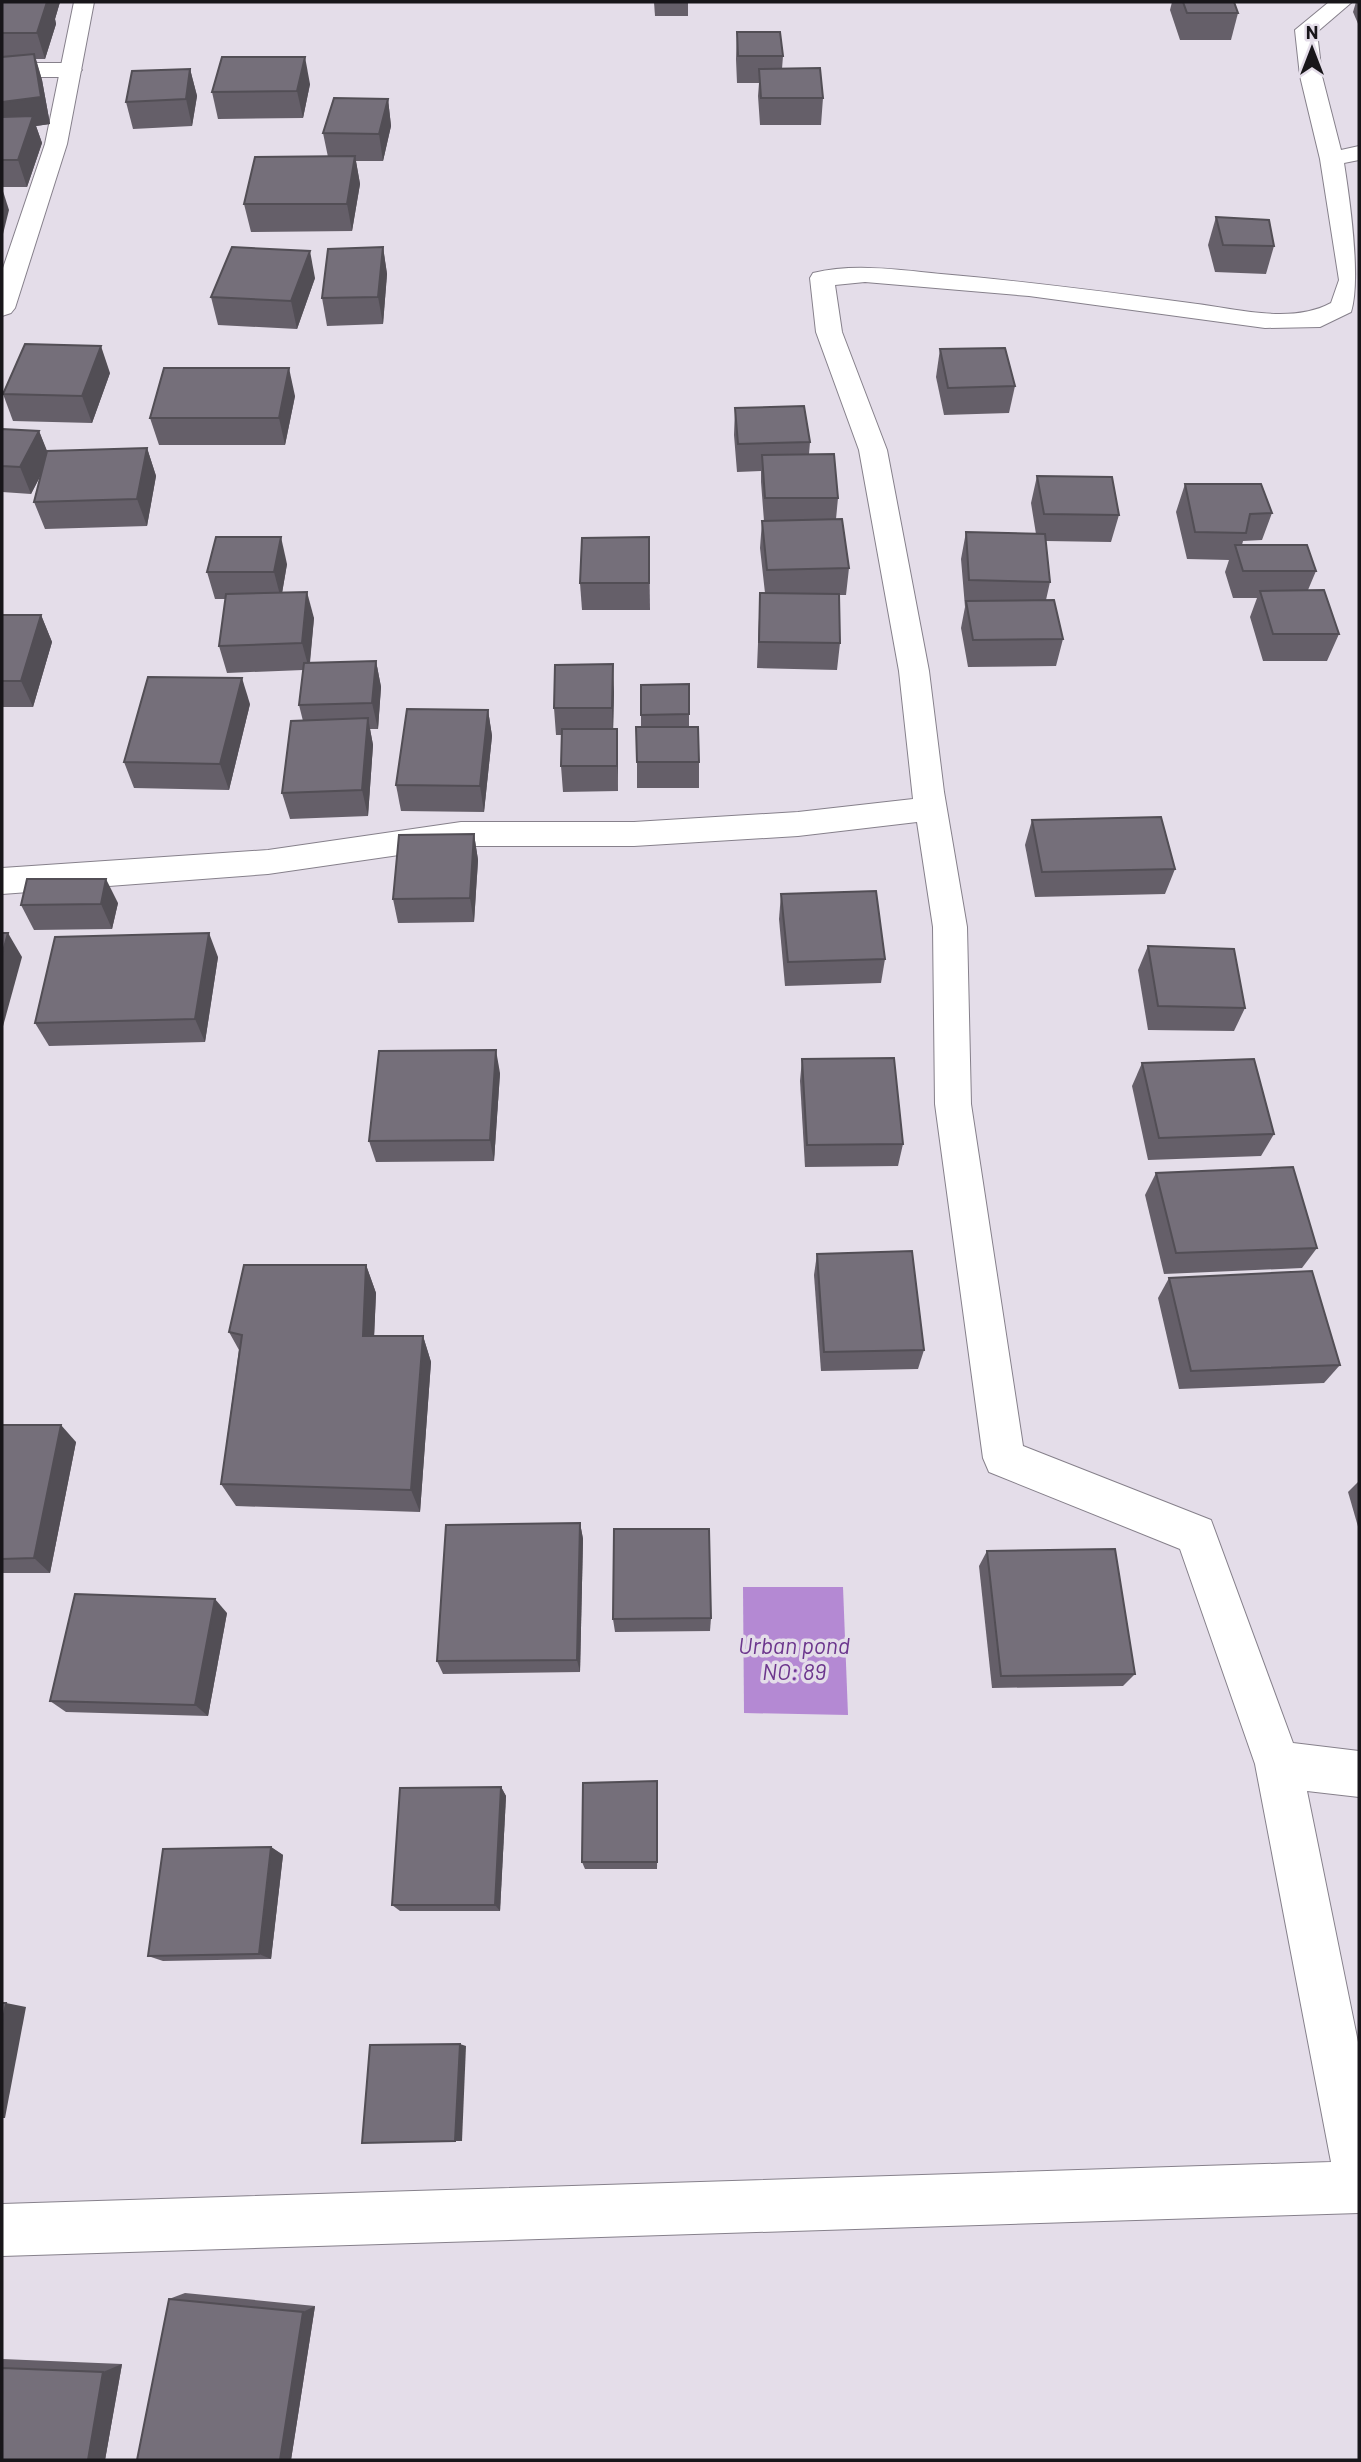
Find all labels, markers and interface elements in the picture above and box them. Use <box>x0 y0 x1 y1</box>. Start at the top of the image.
north arrow <box>1277 14 1347 84</box>
text: N <box>1306 20 1318 43</box>
water label: Urban pond NO: 89 <box>738 1631 850 1685</box>

